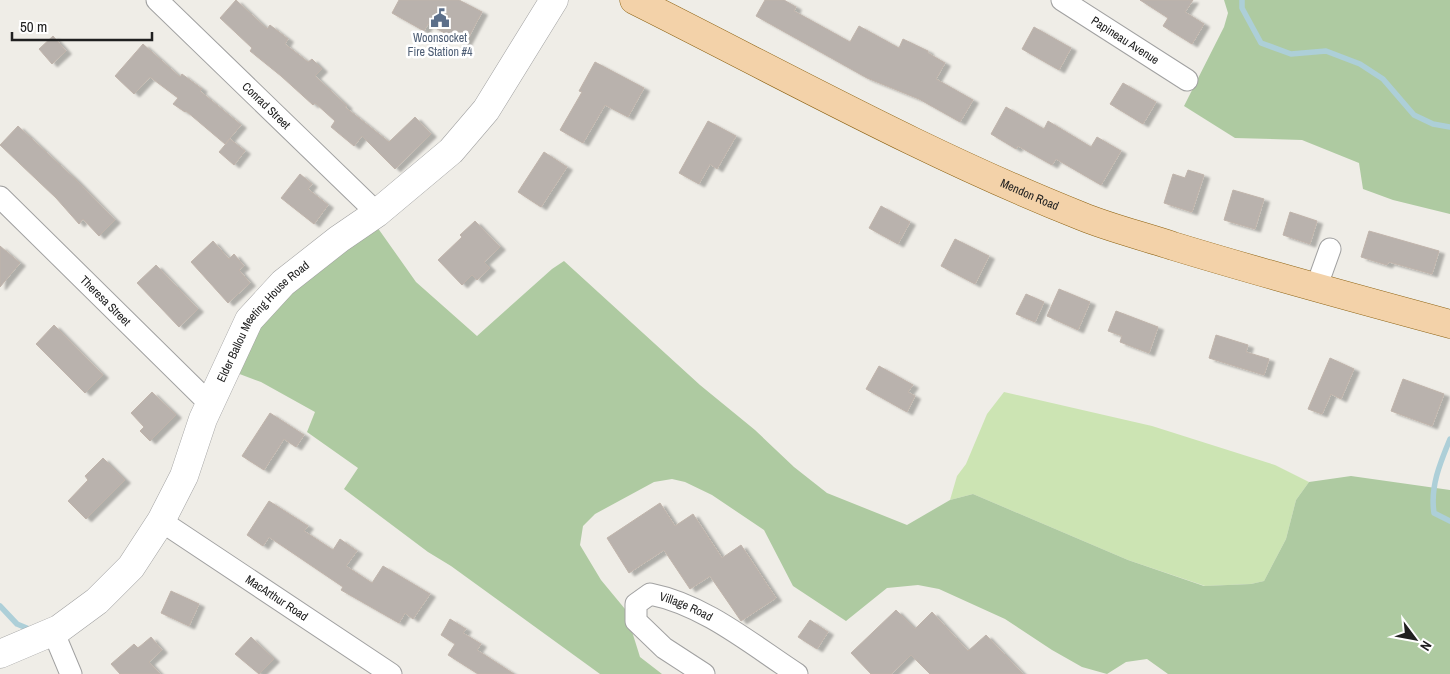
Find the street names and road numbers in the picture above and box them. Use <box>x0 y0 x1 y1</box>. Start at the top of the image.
street label: Papineau Avenue <box>1088 13 1162 68</box>
street label: Conrad Street <box>239 79 294 133</box>
street label: Mendon Road <box>998 175 1061 214</box>
street label: Elder Ballou Meeting House Road <box>213 257 313 385</box>
street label: Theresa Street <box>77 272 134 330</box>
street label: MacArthur Road <box>242 571 311 625</box>
street label: Village Road <box>658 589 715 625</box>

